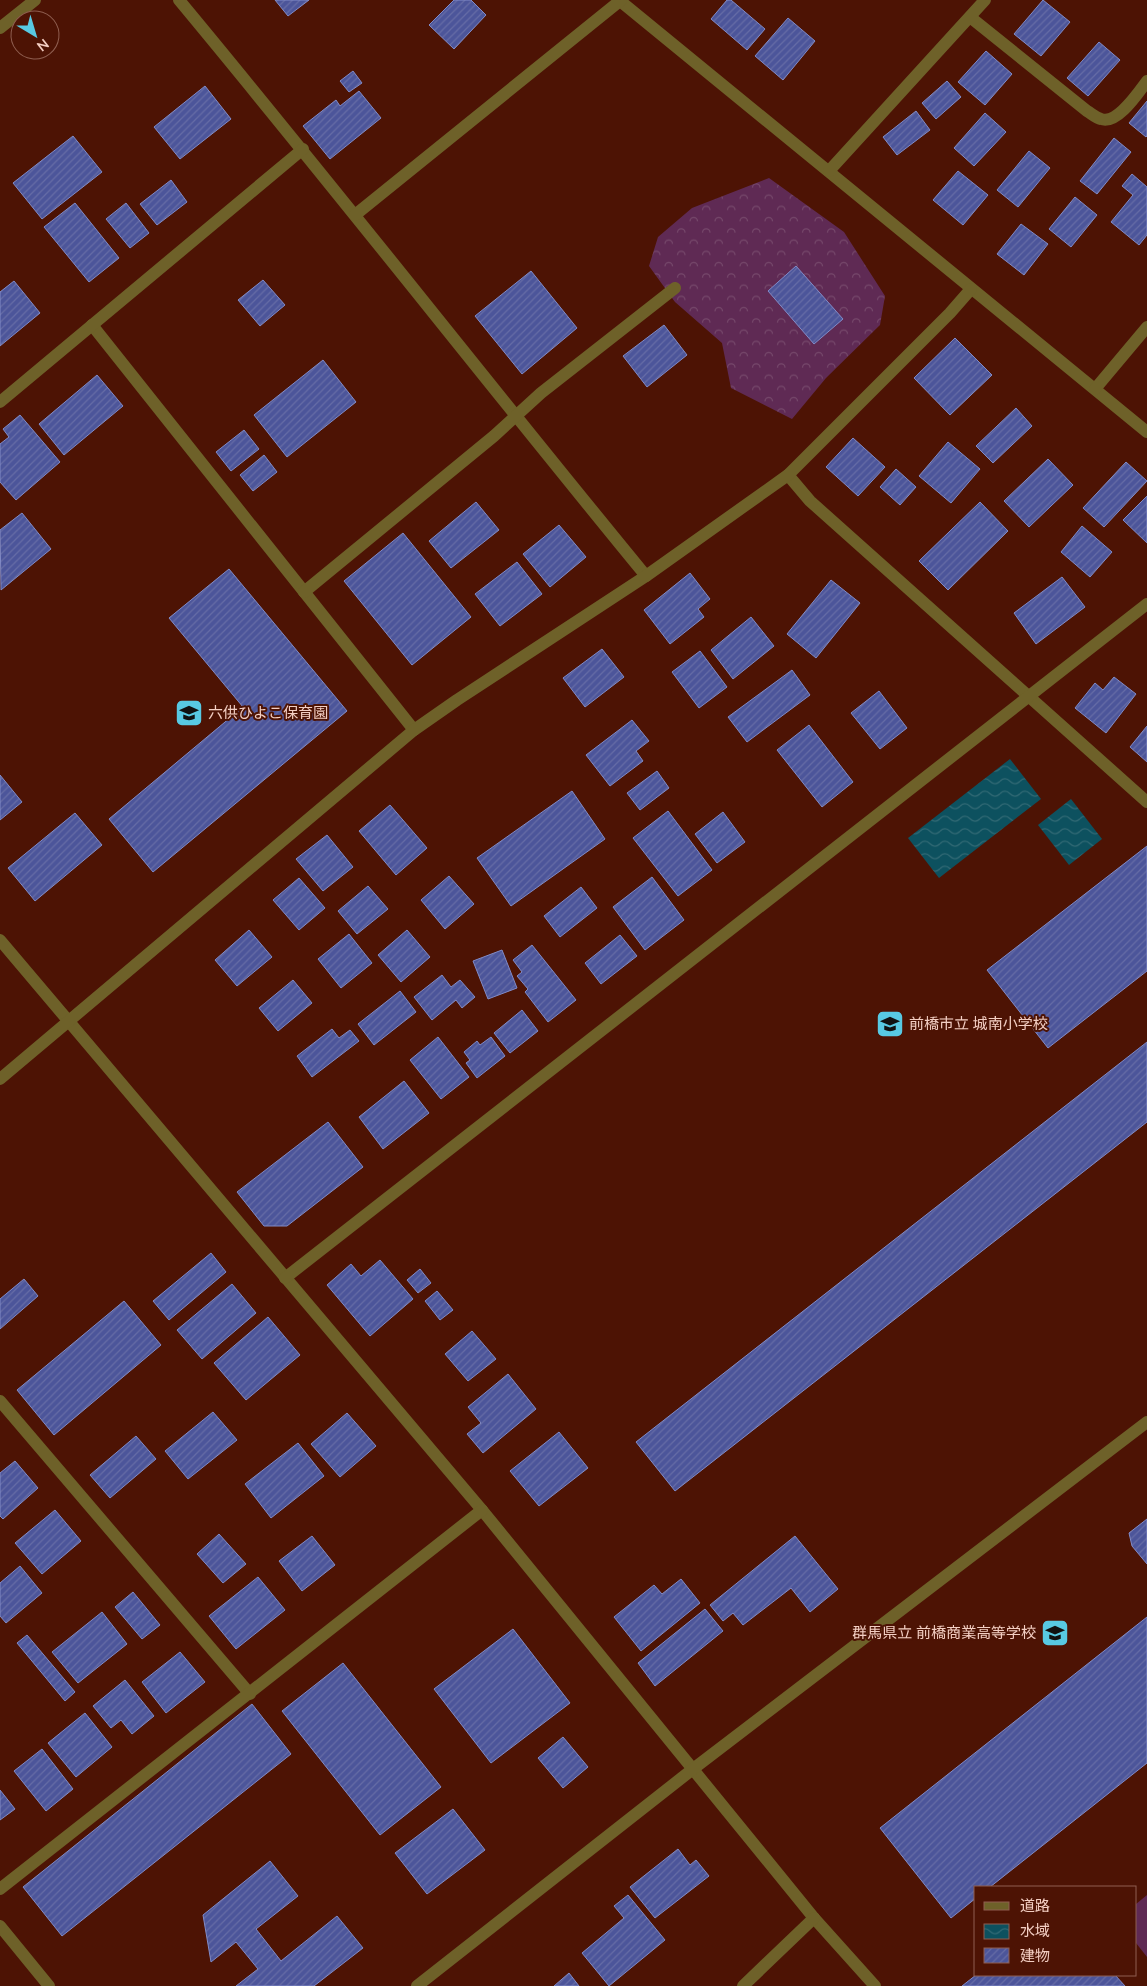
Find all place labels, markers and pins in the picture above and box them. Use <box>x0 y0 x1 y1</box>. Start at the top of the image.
school or university icon: 六供ひよこ保育園 <box>174 698 204 728</box>
place label: 六供ひよこ保育園 <box>208 703 328 723</box>
school or university icon: 前橋市立 城南小学校 <box>875 1009 905 1039</box>
place label: 前橋市立 城南小学校 <box>909 1014 1048 1034</box>
school or university icon: 群馬県立 前橋商業高等学校 <box>1040 1618 1070 1648</box>
place label: 群馬県立 前橋商業高等学校 <box>852 1623 1036 1643</box>

